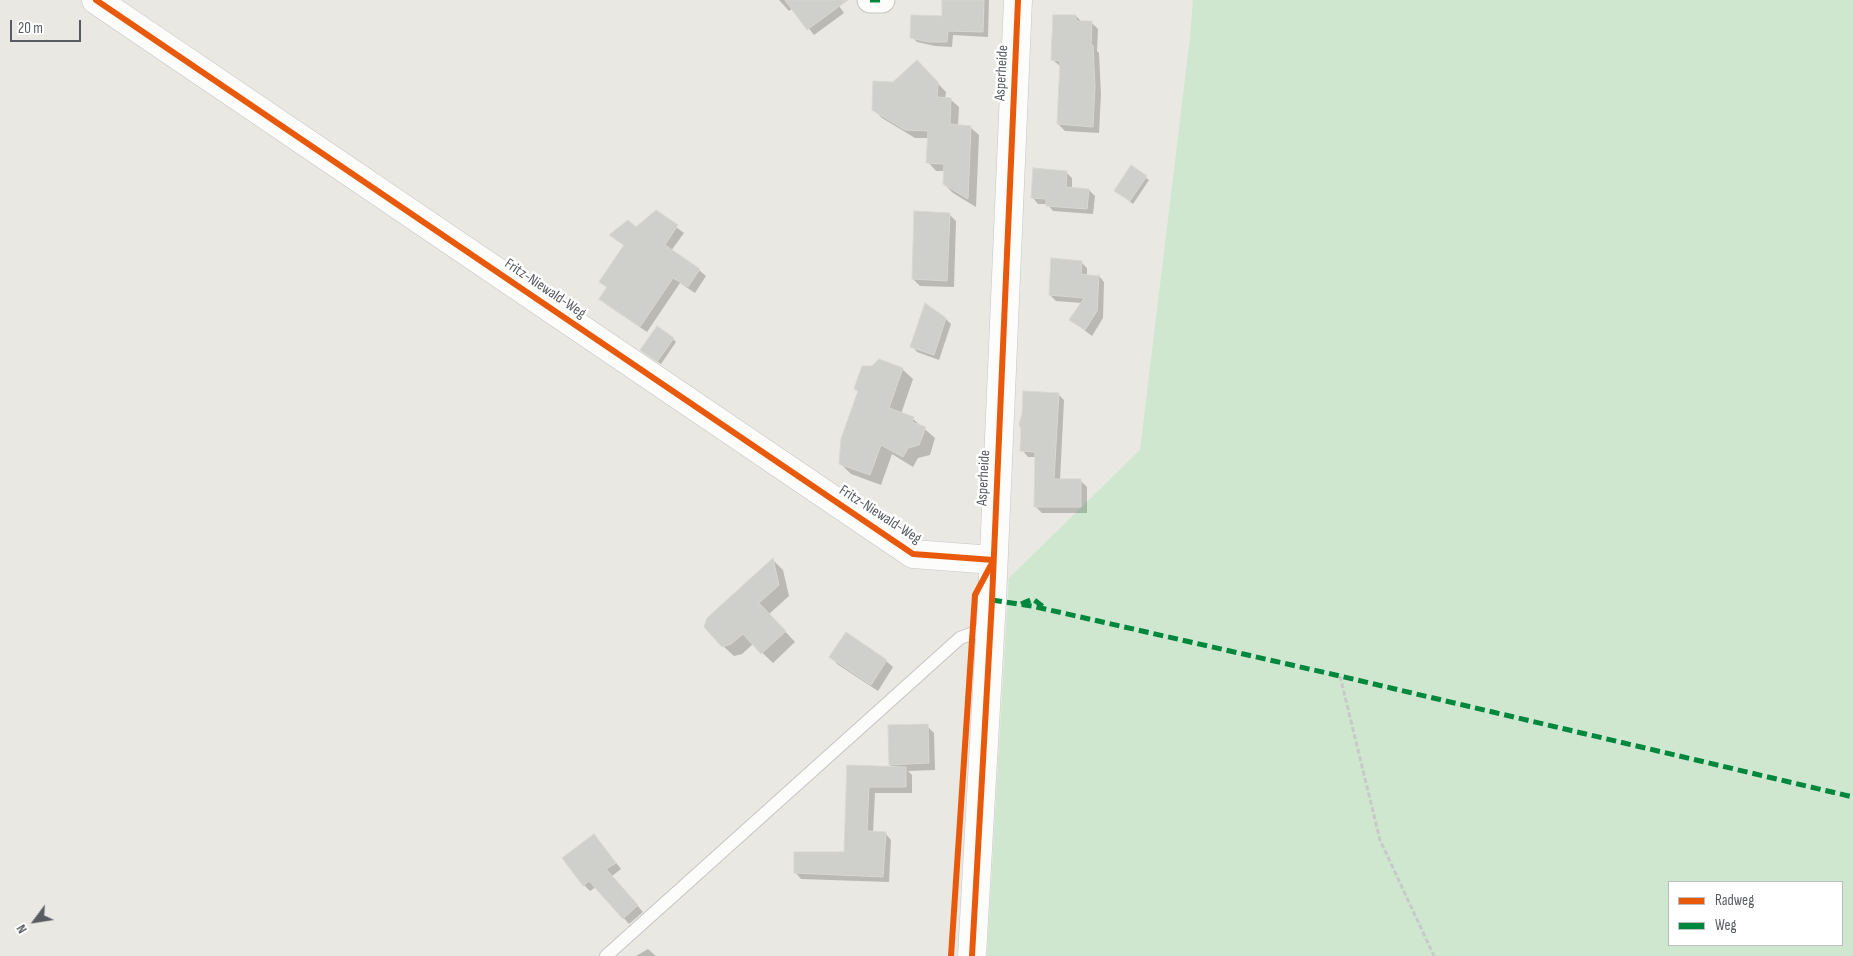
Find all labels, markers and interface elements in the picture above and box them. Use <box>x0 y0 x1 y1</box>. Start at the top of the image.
scale bar <box>12 10 84 42</box>
text: 20 m <box>18 19 43 38</box>
street label: Asperheide <box>992 45 1012 101</box>
street label: Fritz-Niewald-Weg <box>501 255 589 323</box>
street label: Asperheide <box>974 450 994 506</box>
street label: Fritz-Niewald-Weg <box>836 482 924 548</box>
legend <box>1668 881 1843 946</box>
text: Radweg <box>1715 891 1754 910</box>
north arrow <box>10 896 60 946</box>
text: Weg <box>1715 916 1737 935</box>
text: N <box>13 921 31 937</box>

